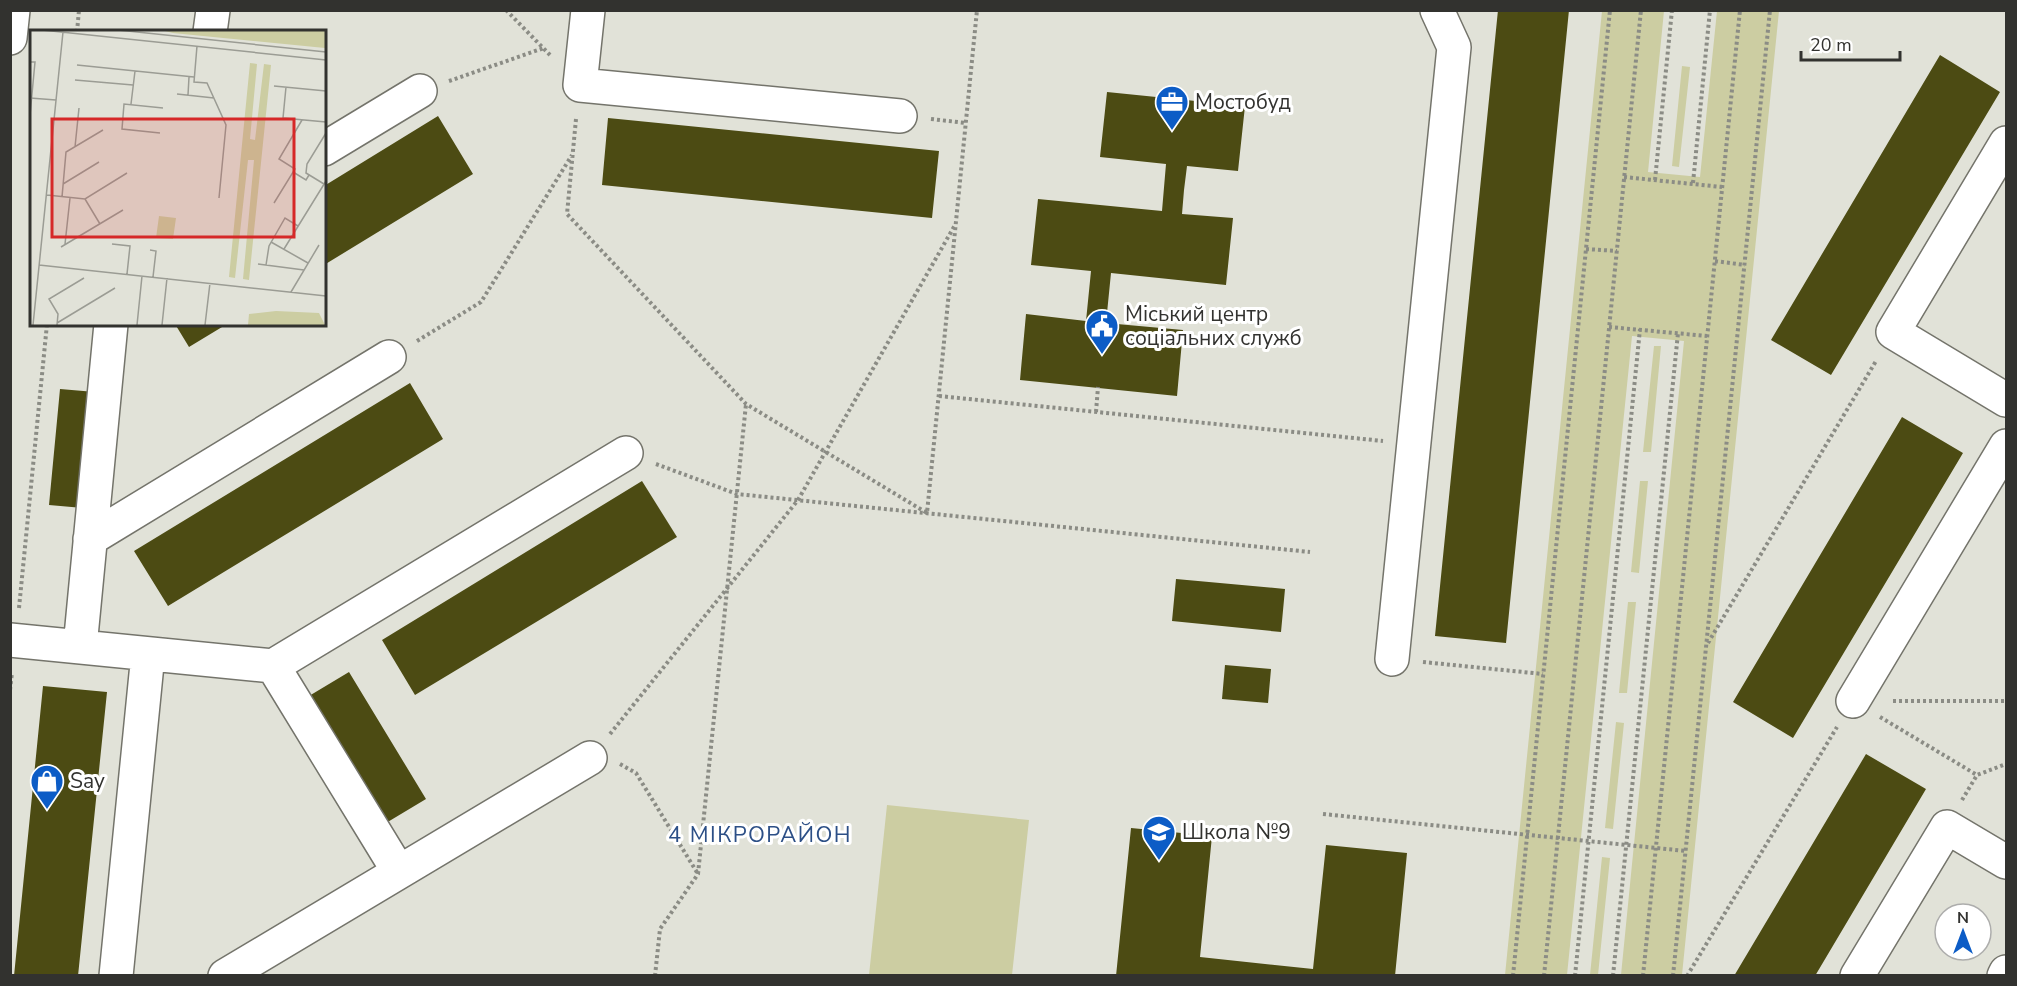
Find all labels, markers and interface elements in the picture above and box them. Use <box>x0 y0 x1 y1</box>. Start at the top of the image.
scale bar <box>1801 24 1900 62</box>
inset map <box>30 30 326 326</box>
text: 20 m <box>1810 33 1852 57</box>
office icon: Мостобуд <box>1154 84 1190 131</box>
place label: Мостобуд <box>1195 88 1291 116</box>
place label: Міський центр соціальних служб <box>1125 300 1302 352</box>
public building icon: Міський центр соціальних служб <box>1084 308 1120 355</box>
shop icon: Say <box>29 763 65 810</box>
place label: Say <box>70 767 105 795</box>
school or university icon: Школа №9 <box>1141 814 1177 861</box>
place label: Школа №9 <box>1182 818 1291 846</box>
district label: 4 МІКРОРАЙОН <box>668 820 852 850</box>
north arrow <box>1933 902 1993 962</box>
text: N <box>1957 907 1969 929</box>

